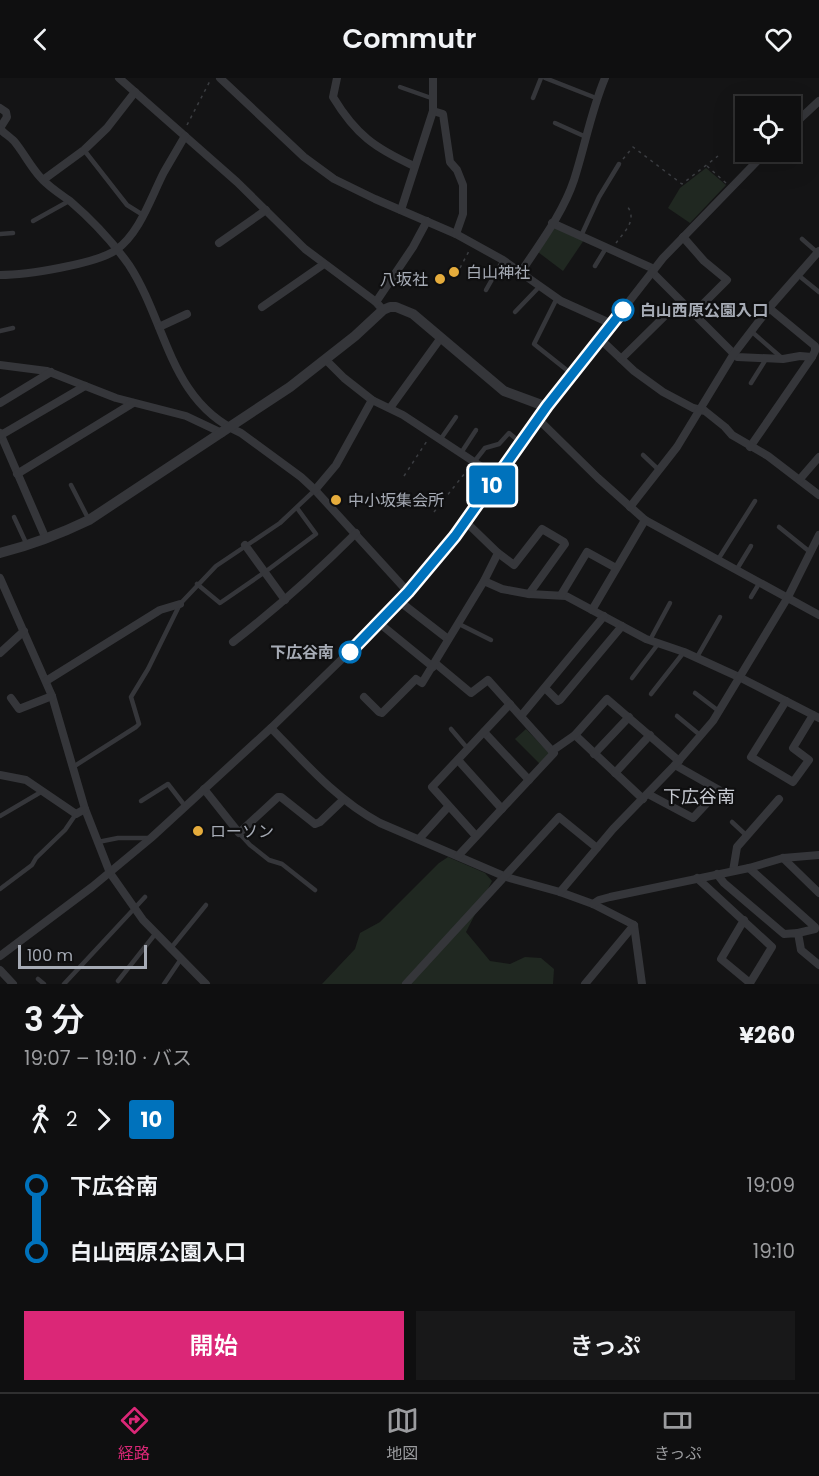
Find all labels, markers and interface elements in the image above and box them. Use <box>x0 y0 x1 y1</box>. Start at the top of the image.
text: Commutr <box>343 20 476 57</box>
icon: back <box>24 23 57 56</box>
icon: heart <box>762 23 795 56</box>
map controls <box>735 96 801 162</box>
button: locate <box>735 96 801 162</box>
place label: 白山神社 <box>466 261 530 284</box>
marker: 白山神社 <box>447 265 461 279</box>
place label: 八坂社 <box>380 268 428 291</box>
marker: 八坂社 <box>433 272 447 286</box>
marker: 白山西原公園入口 <box>612 299 634 321</box>
place label: 白山西原公園入口 <box>640 299 768 322</box>
line badge: 10 <box>465 466 519 504</box>
text: 10 <box>481 471 503 500</box>
place label: 中小坂集会所 <box>348 489 444 512</box>
marker: 中小坂集会所 <box>329 493 343 507</box>
place label: 下広谷南 <box>270 641 334 664</box>
marker: 下広谷南 <box>339 641 361 663</box>
district label: 下広谷南 <box>663 784 735 809</box>
place label: ローソン <box>210 820 274 843</box>
marker: ローソン <box>191 824 205 838</box>
scale bar <box>18 942 147 970</box>
text: 100 m <box>27 944 73 967</box>
text: 3 分 <box>24 996 85 1043</box>
text: ¥260 <box>739 1020 795 1051</box>
text: 19:07 – 19:10 · バス <box>24 1044 192 1072</box>
icon: walk <box>24 1103 57 1136</box>
icon: forward <box>87 1103 120 1136</box>
text: 2 <box>66 1105 78 1133</box>
text: 10 <box>141 1105 162 1134</box>
text: 下広谷南 <box>70 1171 158 1202</box>
text: 19:09 <box>747 1171 795 1199</box>
text: 白山西原公園入口 <box>70 1237 246 1268</box>
text: 19:10 <box>753 1237 795 1265</box>
button: 開始 <box>24 1311 404 1380</box>
button: きっぷ <box>416 1311 795 1380</box>
tab: 経路 <box>118 1404 151 1466</box>
tab: 地図 <box>386 1404 419 1466</box>
tab: きっぷ <box>654 1404 701 1466</box>

